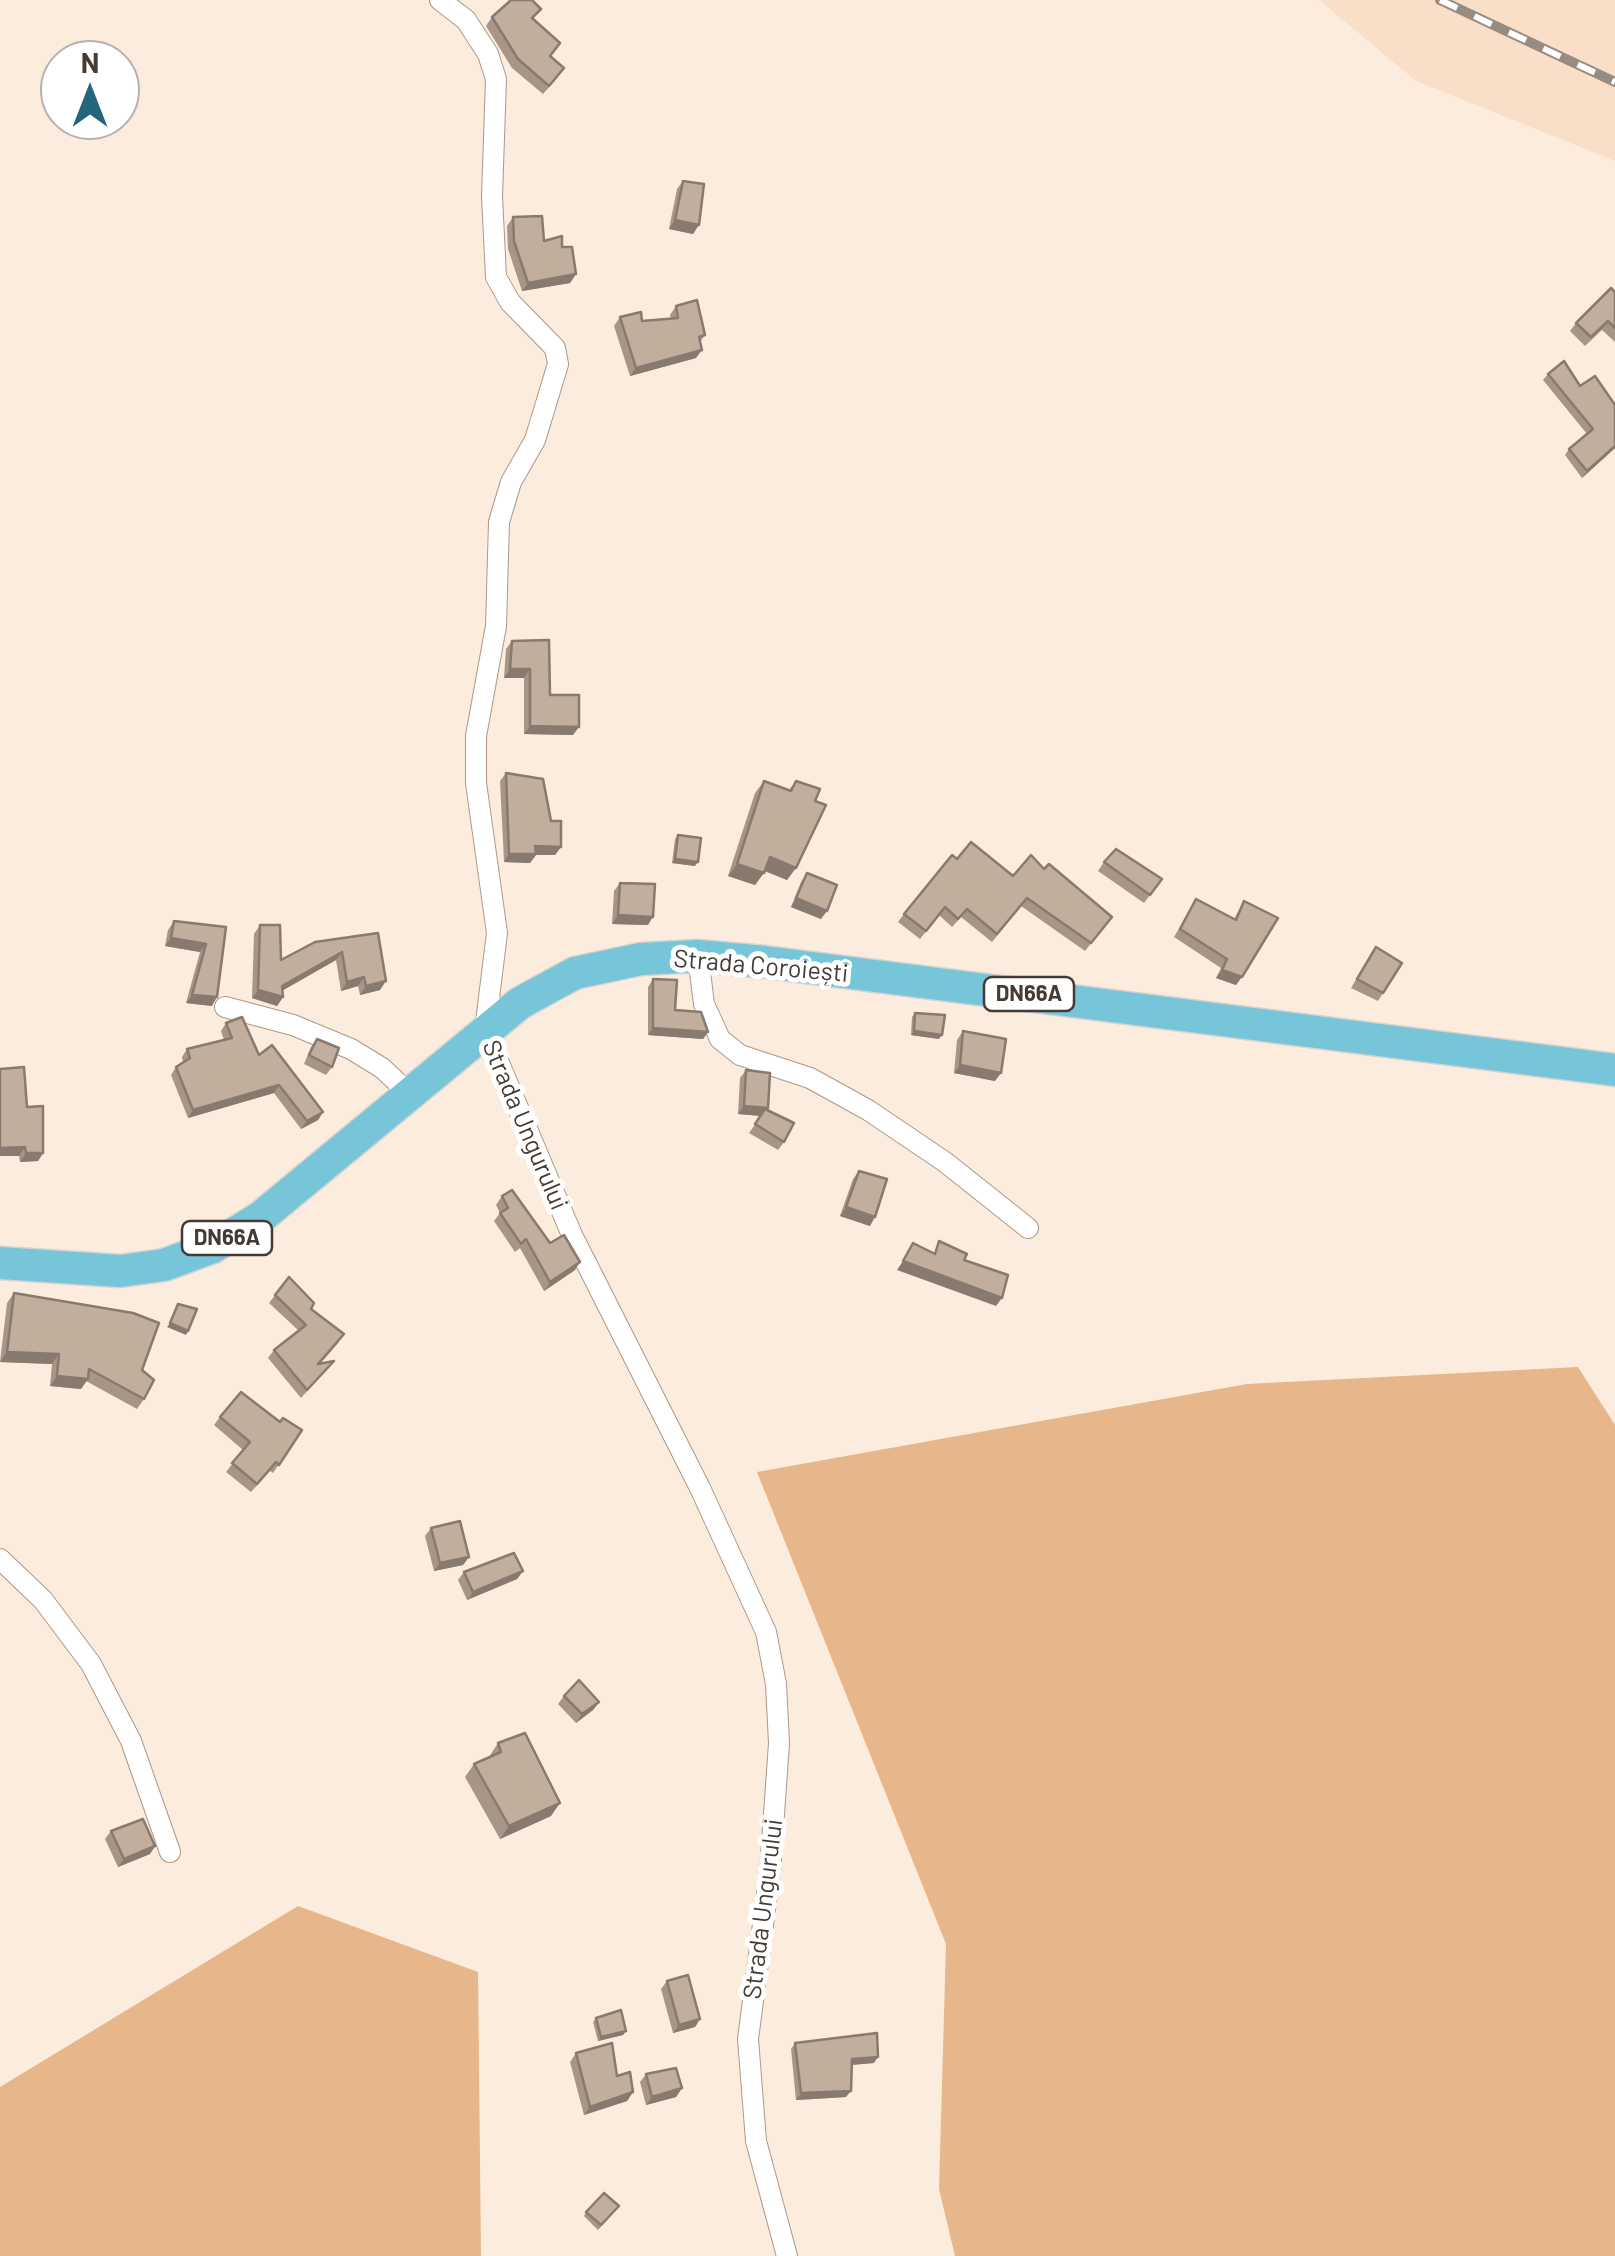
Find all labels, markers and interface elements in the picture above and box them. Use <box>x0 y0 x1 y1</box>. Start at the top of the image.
north arrow <box>40 40 140 140</box>
text: N <box>81 45 99 79</box>
street label: Strada Coroiești <box>672 943 850 989</box>
road number: DN66A <box>984 977 1074 1011</box>
street label: Strada Ungurului <box>476 1036 574 1214</box>
road number: DN66A <box>182 1221 272 1255</box>
street label: Strada Ungurului <box>737 1817 789 2001</box>

